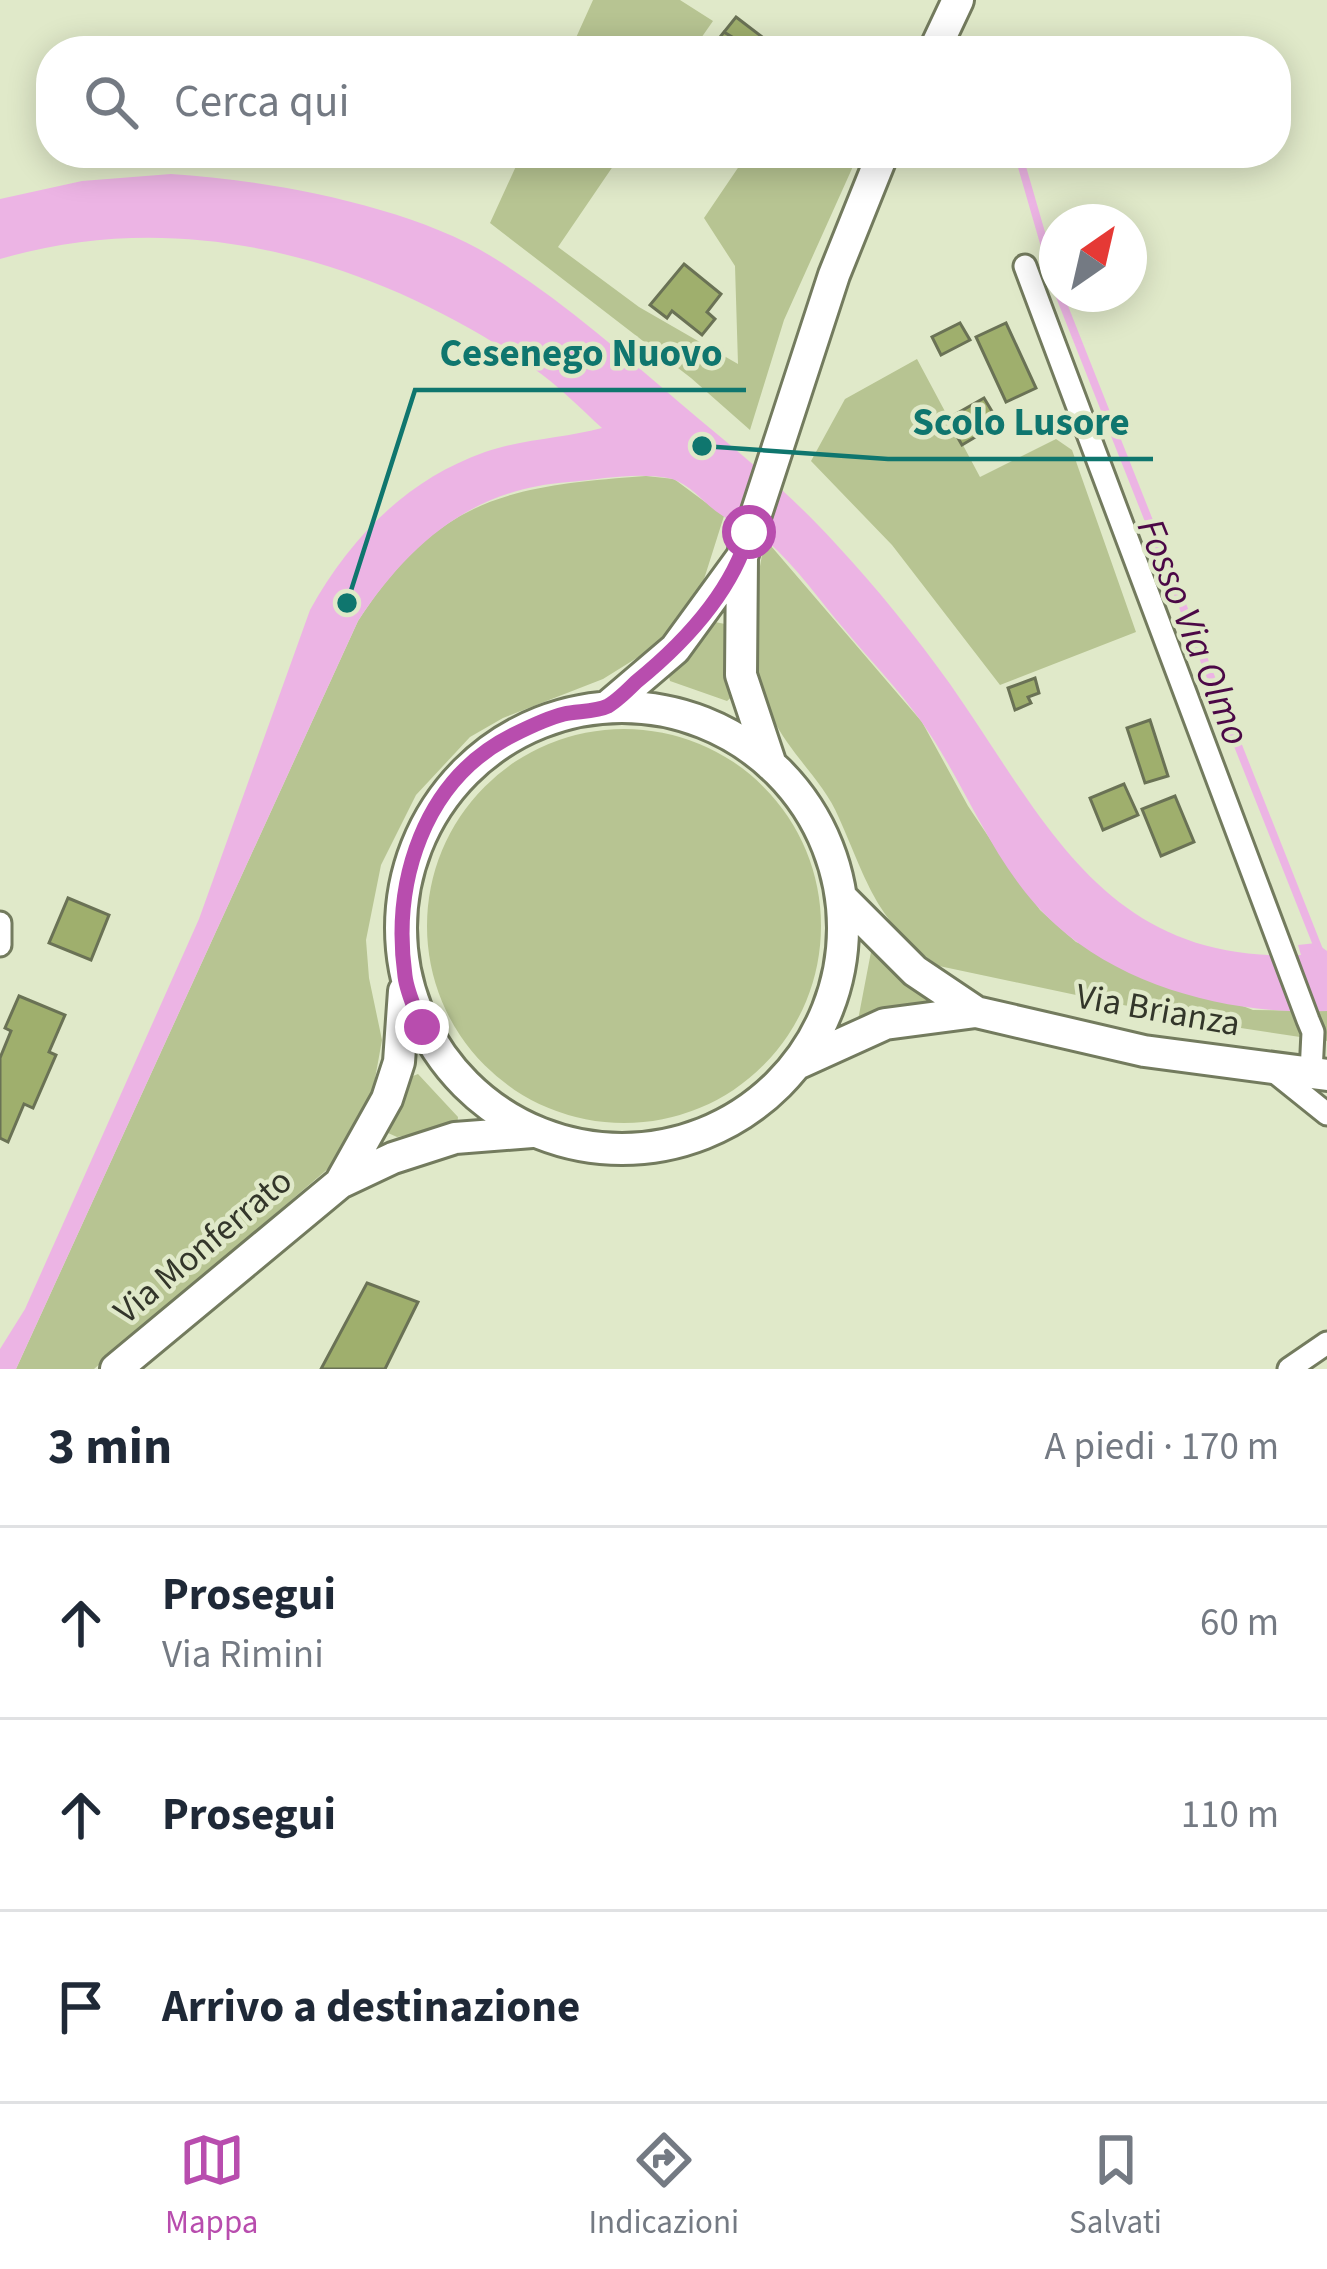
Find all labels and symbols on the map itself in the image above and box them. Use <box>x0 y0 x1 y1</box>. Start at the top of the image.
north arrow <box>1039 204 1147 312</box>
callout: Cesenego Nuovo <box>415 315 746 390</box>
text: Cesenego Nuovo <box>439 326 723 382</box>
callout: Scolo Lusore <box>888 384 1153 459</box>
text: Scolo Lusore <box>912 395 1130 451</box>
route start <box>722 505 776 559</box>
water label: Fosso Via Olmo <box>1122 510 1264 754</box>
street label: Via Brianza <box>1072 970 1244 1050</box>
route end <box>395 1000 449 1054</box>
street label: Via Monferrato <box>103 1156 303 1336</box>

